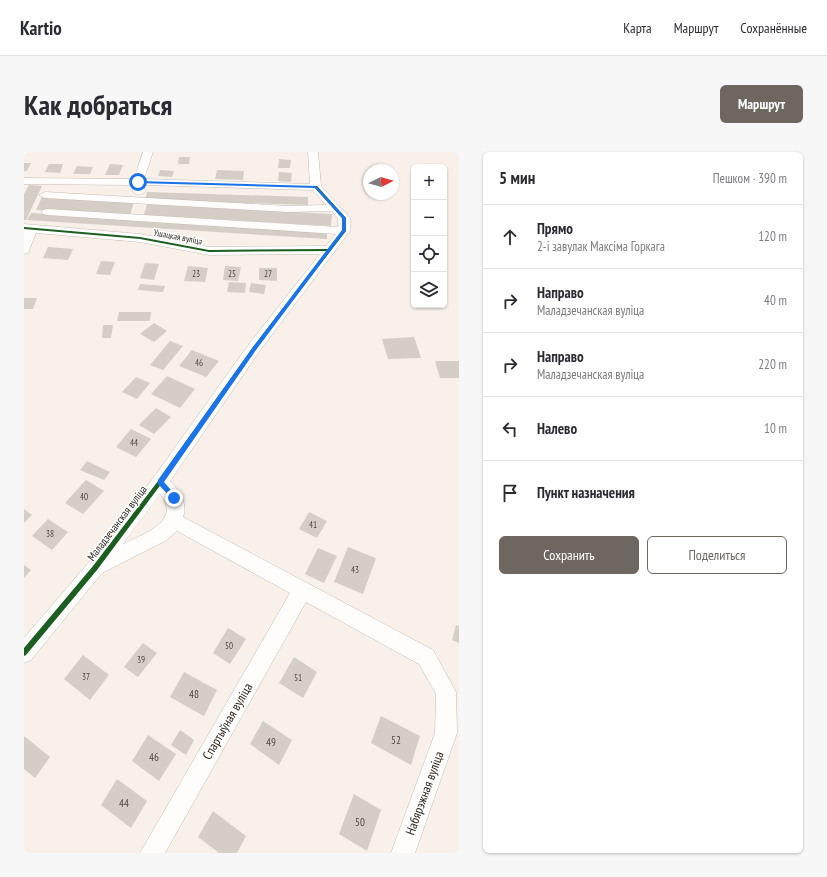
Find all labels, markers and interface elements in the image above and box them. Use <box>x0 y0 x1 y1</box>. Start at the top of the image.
text: Kartio <box>20 16 62 40</box>
text: Карта <box>623 19 652 37</box>
text: Маршрут <box>674 19 718 37</box>
text: Сохранённые <box>740 19 807 37</box>
button: Маршрут <box>720 85 803 123</box>
text: Как добраться <box>24 86 172 123</box>
north arrow <box>363 164 399 200</box>
map controls <box>411 164 447 308</box>
button: + <box>411 164 447 200</box>
text: 5 мин <box>499 167 535 189</box>
text: Пешком · 390 m <box>713 170 787 187</box>
route start <box>129 173 147 191</box>
button: − <box>411 200 447 236</box>
text: Прямо <box>537 219 573 238</box>
street label: Ушацкая вуліца <box>153 226 204 247</box>
icon: ahead <box>499 226 521 248</box>
text: 120 m <box>758 228 787 245</box>
button: locate <box>411 236 447 272</box>
text: 2-і завулак Максіма Горкага <box>537 238 665 255</box>
house number: 23 <box>192 268 200 279</box>
house number: 25 <box>228 268 236 279</box>
house number: 27 <box>264 268 272 279</box>
button: layers <box>411 272 447 308</box>
text: Направо <box>537 283 584 302</box>
icon: right <box>499 290 521 312</box>
text: 40 m <box>764 292 787 309</box>
text: Маладзечанская вуліца <box>537 302 644 319</box>
text: Направо <box>537 347 584 366</box>
icon: right <box>499 354 521 376</box>
text: 220 m <box>758 356 787 373</box>
house number: 46 <box>195 357 203 368</box>
text: Маладзечанская вуліца <box>537 366 644 383</box>
icon: left <box>499 418 521 440</box>
text: Налево <box>537 419 577 438</box>
text: 10 m <box>764 420 787 437</box>
house number: 44 <box>130 437 138 448</box>
icon: arrive <box>499 482 521 504</box>
street label: Маладзечанская вуліца <box>84 483 150 563</box>
text: Пункт назначения <box>537 483 635 502</box>
route end <box>165 489 183 507</box>
house number: 40 <box>80 491 88 502</box>
house number: 41 <box>309 519 317 530</box>
house number: 38 <box>46 528 54 539</box>
button: Сохранить <box>499 536 639 574</box>
button: Поделиться <box>647 536 787 574</box>
house number: 43 <box>351 564 359 575</box>
house number: 50 <box>225 640 233 651</box>
house number: 39 <box>137 654 145 665</box>
house number: 37 <box>82 671 90 682</box>
house number: 51 <box>294 672 302 683</box>
street label: Спартыўная вуліца <box>199 680 256 763</box>
house number: 48 <box>189 687 199 701</box>
house number: 52 <box>391 733 401 747</box>
house number: 49 <box>266 735 276 749</box>
street label: Набярэжная вуліца <box>401 749 447 837</box>
house number: 46 <box>149 750 159 764</box>
house number: 44 <box>119 796 129 810</box>
house number: 50 <box>355 815 365 829</box>

